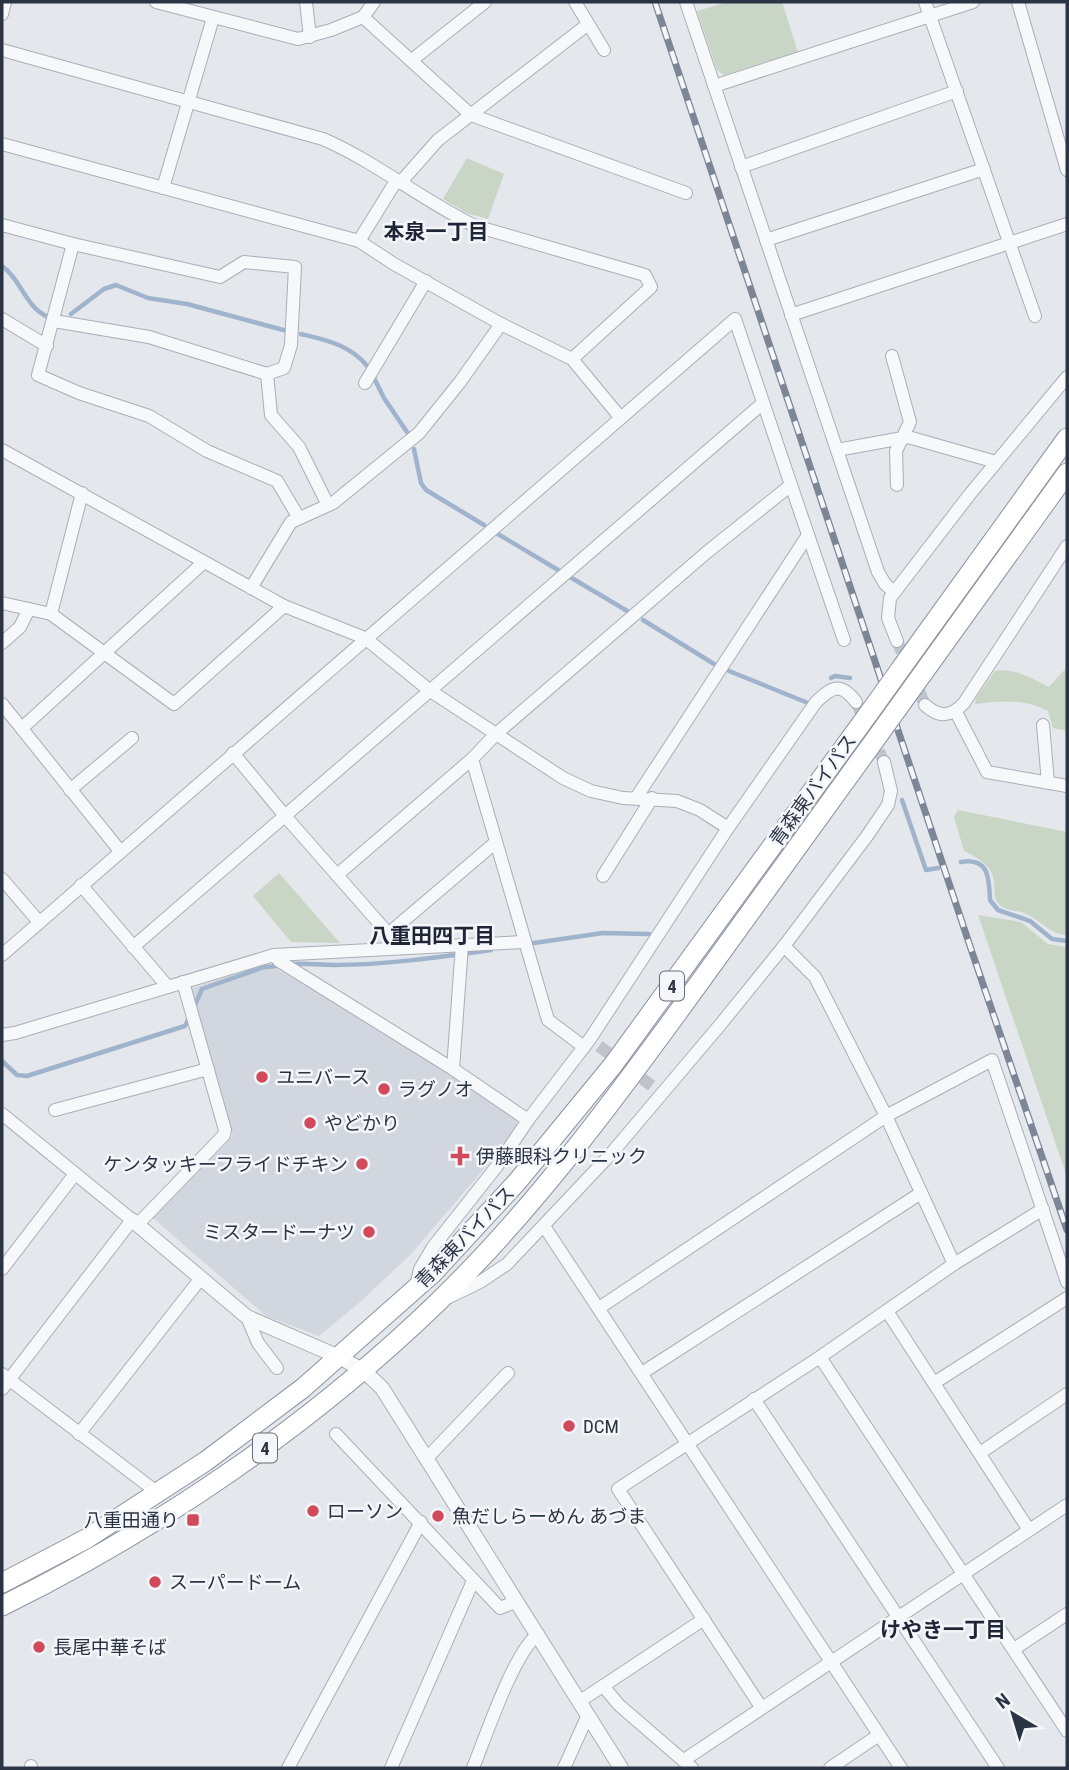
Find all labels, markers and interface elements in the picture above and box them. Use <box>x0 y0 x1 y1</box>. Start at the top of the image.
district label: 本泉一丁目 <box>384 220 489 244</box>
street label: 青森東バイパス <box>765 730 861 850</box>
district label: 八重田四丁目 <box>369 924 495 948</box>
road number: 4 <box>660 972 684 1001</box>
place label: ユニバース <box>276 1066 370 1089</box>
marker: ユニバース <box>254 1069 270 1085</box>
place label: ラグノオ <box>398 1078 474 1101</box>
marker: ラグノオ <box>376 1081 392 1097</box>
place label: やどかり <box>324 1112 400 1135</box>
marker: やどかり <box>302 1115 318 1131</box>
place label: 伊藤眼科クリニック <box>476 1145 647 1168</box>
marker: 伊藤眼科クリニック <box>450 1146 470 1166</box>
place label: ケンタッキーフライドチキン <box>103 1153 348 1176</box>
marker: ケンタッキーフライドチキン <box>354 1156 370 1172</box>
street label: 青森東バイパス <box>411 1181 519 1293</box>
place label: ミスタードーナツ <box>203 1221 355 1244</box>
marker: ミスタードーナツ <box>361 1224 377 1240</box>
place label: DCM <box>583 1415 619 1438</box>
marker: DCM <box>561 1418 577 1434</box>
road number: 4 <box>253 1434 277 1462</box>
place label: ローソン <box>327 1500 403 1523</box>
marker: ローソン <box>305 1503 321 1519</box>
place label: 魚だしらーめん あづま <box>452 1505 646 1528</box>
marker: 魚だしらーめん あづま <box>430 1508 446 1524</box>
place label: 八重田通り <box>84 1509 179 1532</box>
marker: 八重田通り <box>185 1512 201 1528</box>
place label: スーパードーム <box>169 1571 301 1594</box>
marker: スーパードーム <box>147 1574 163 1590</box>
district label: けやき一丁目 <box>880 1618 1006 1642</box>
place label: 長尾中華そば <box>53 1636 167 1659</box>
marker: 長尾中華そば <box>31 1639 47 1655</box>
north arrow <box>978 1679 1048 1749</box>
text: N <box>991 1688 1015 1714</box>

